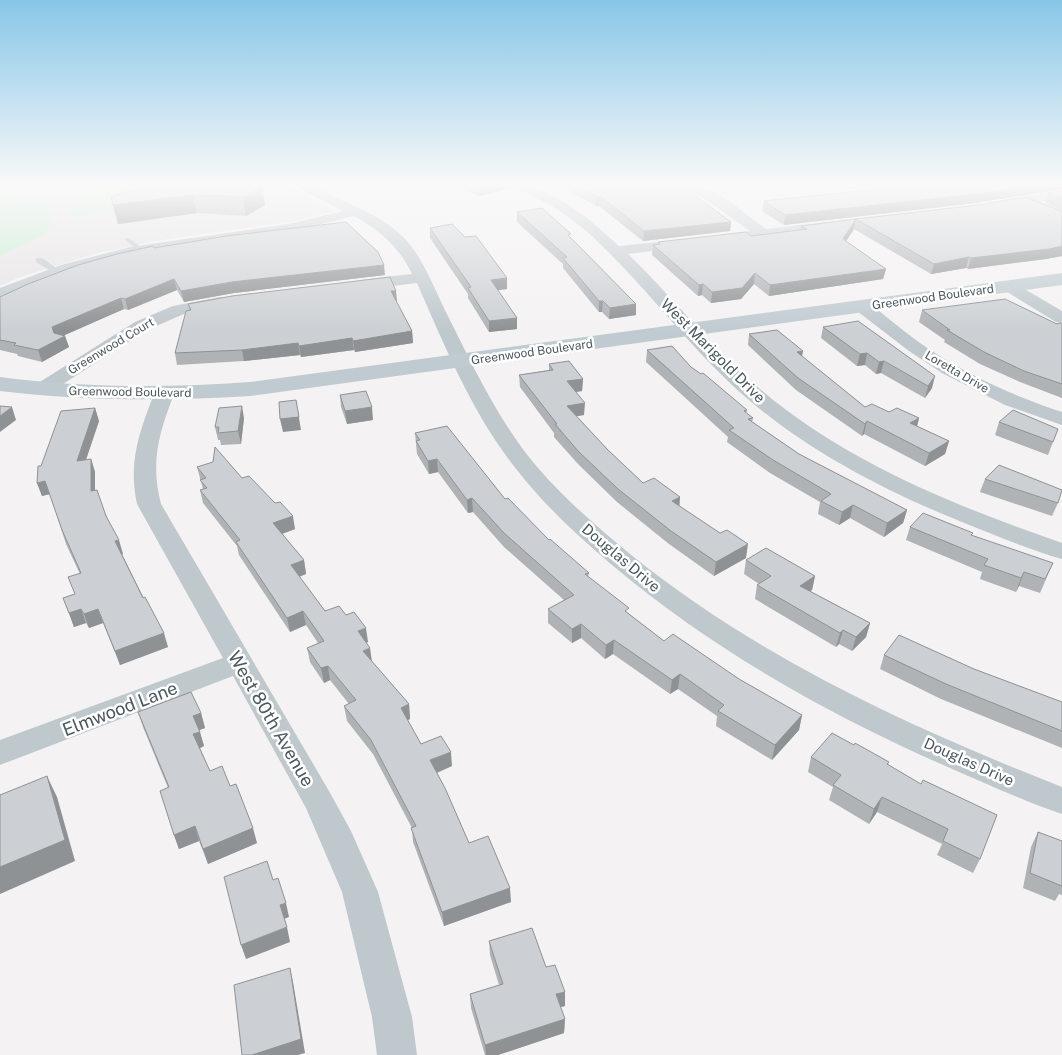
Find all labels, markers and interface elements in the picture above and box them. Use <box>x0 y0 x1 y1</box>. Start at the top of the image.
street label: Greenwood Boulevard <box>871 282 995 312</box>
street label: West Marigold Drive <box>658 295 769 406</box>
street label: Greenwood Court <box>65 315 157 377</box>
street label: Greenwood Boulevard <box>470 337 594 367</box>
street label: Loretta Drive <box>923 348 992 396</box>
street label: Greenwood Boulevard <box>68 384 192 400</box>
street label: Douglas Drive <box>579 520 664 595</box>
street label: West 80th Avenue <box>224 647 319 790</box>
street label: Elmwood Lane <box>59 677 180 740</box>
street label: Douglas Drive <box>922 734 1017 789</box>

